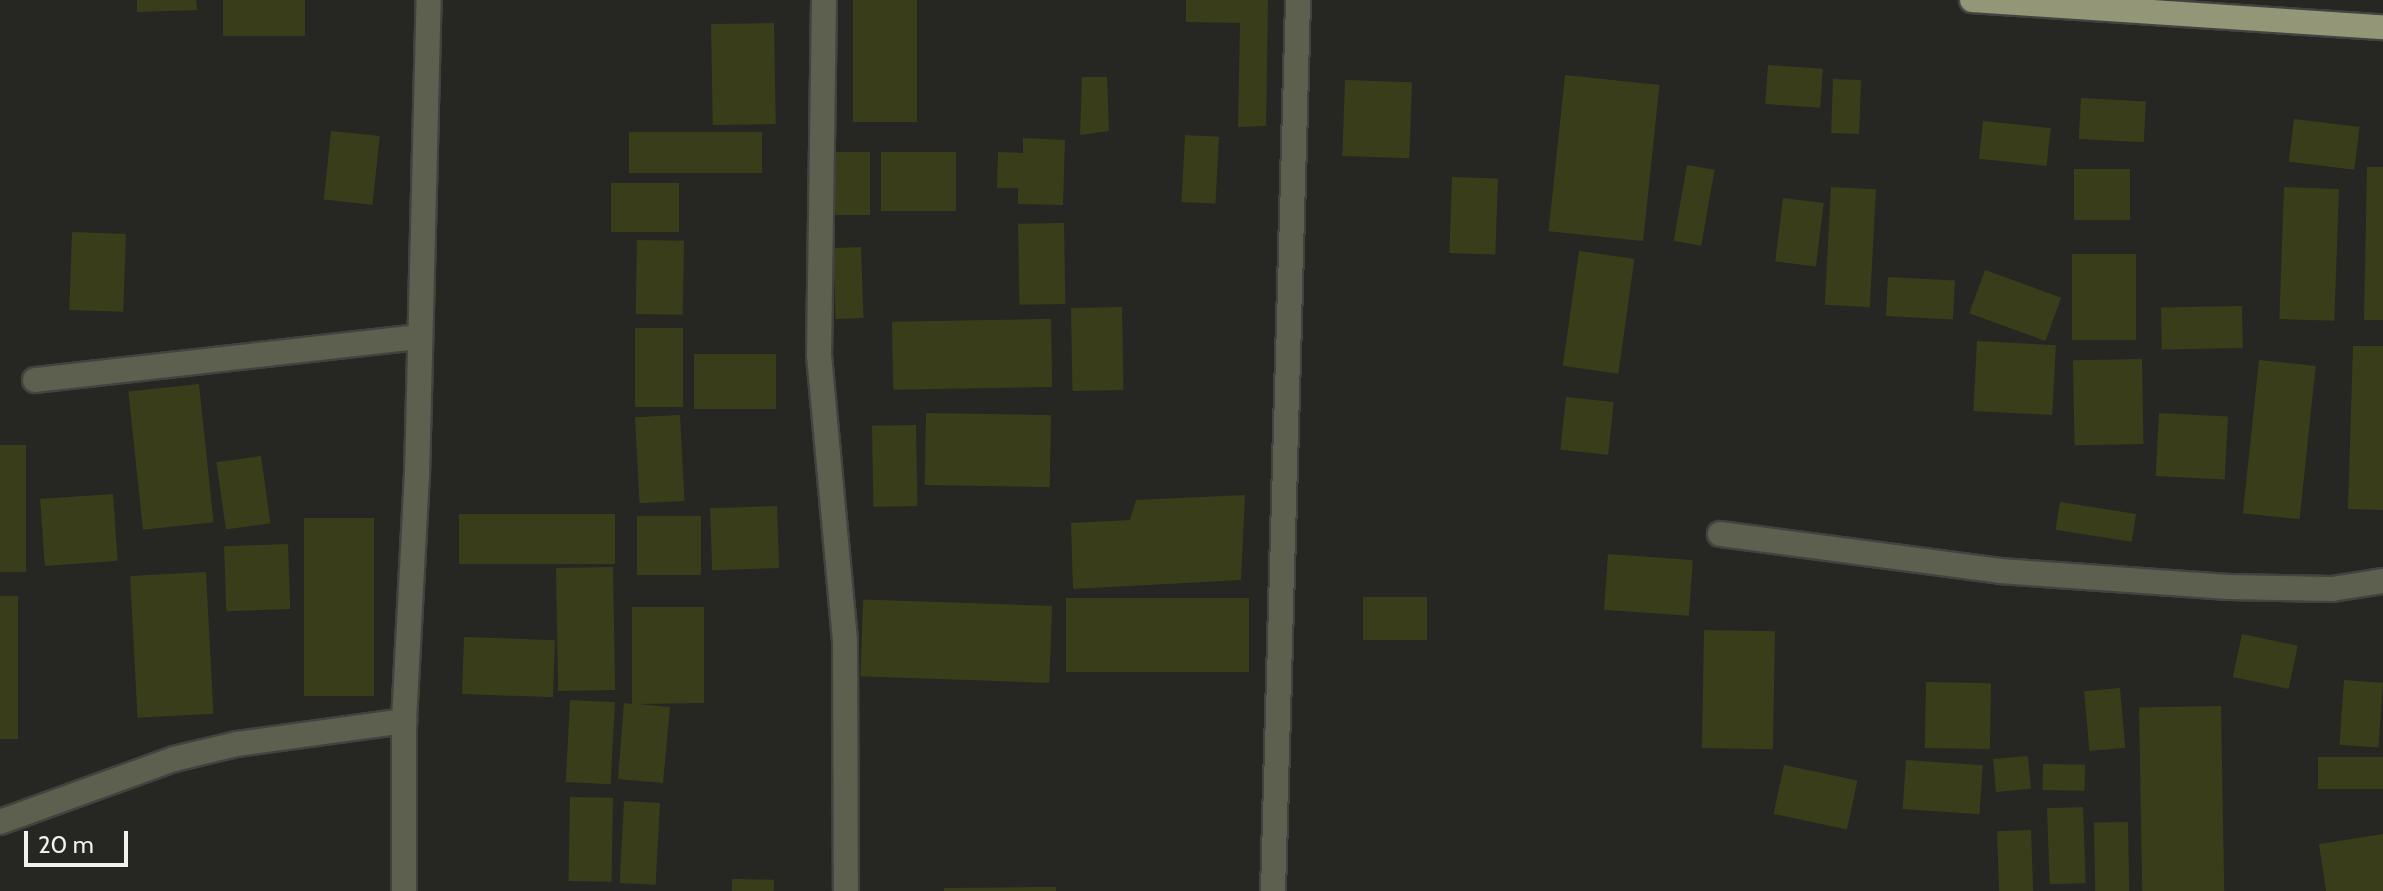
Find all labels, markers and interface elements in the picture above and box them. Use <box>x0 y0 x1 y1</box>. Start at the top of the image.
scale bar <box>28 815 132 865</box>
text: 20 m <box>38 830 94 859</box>

